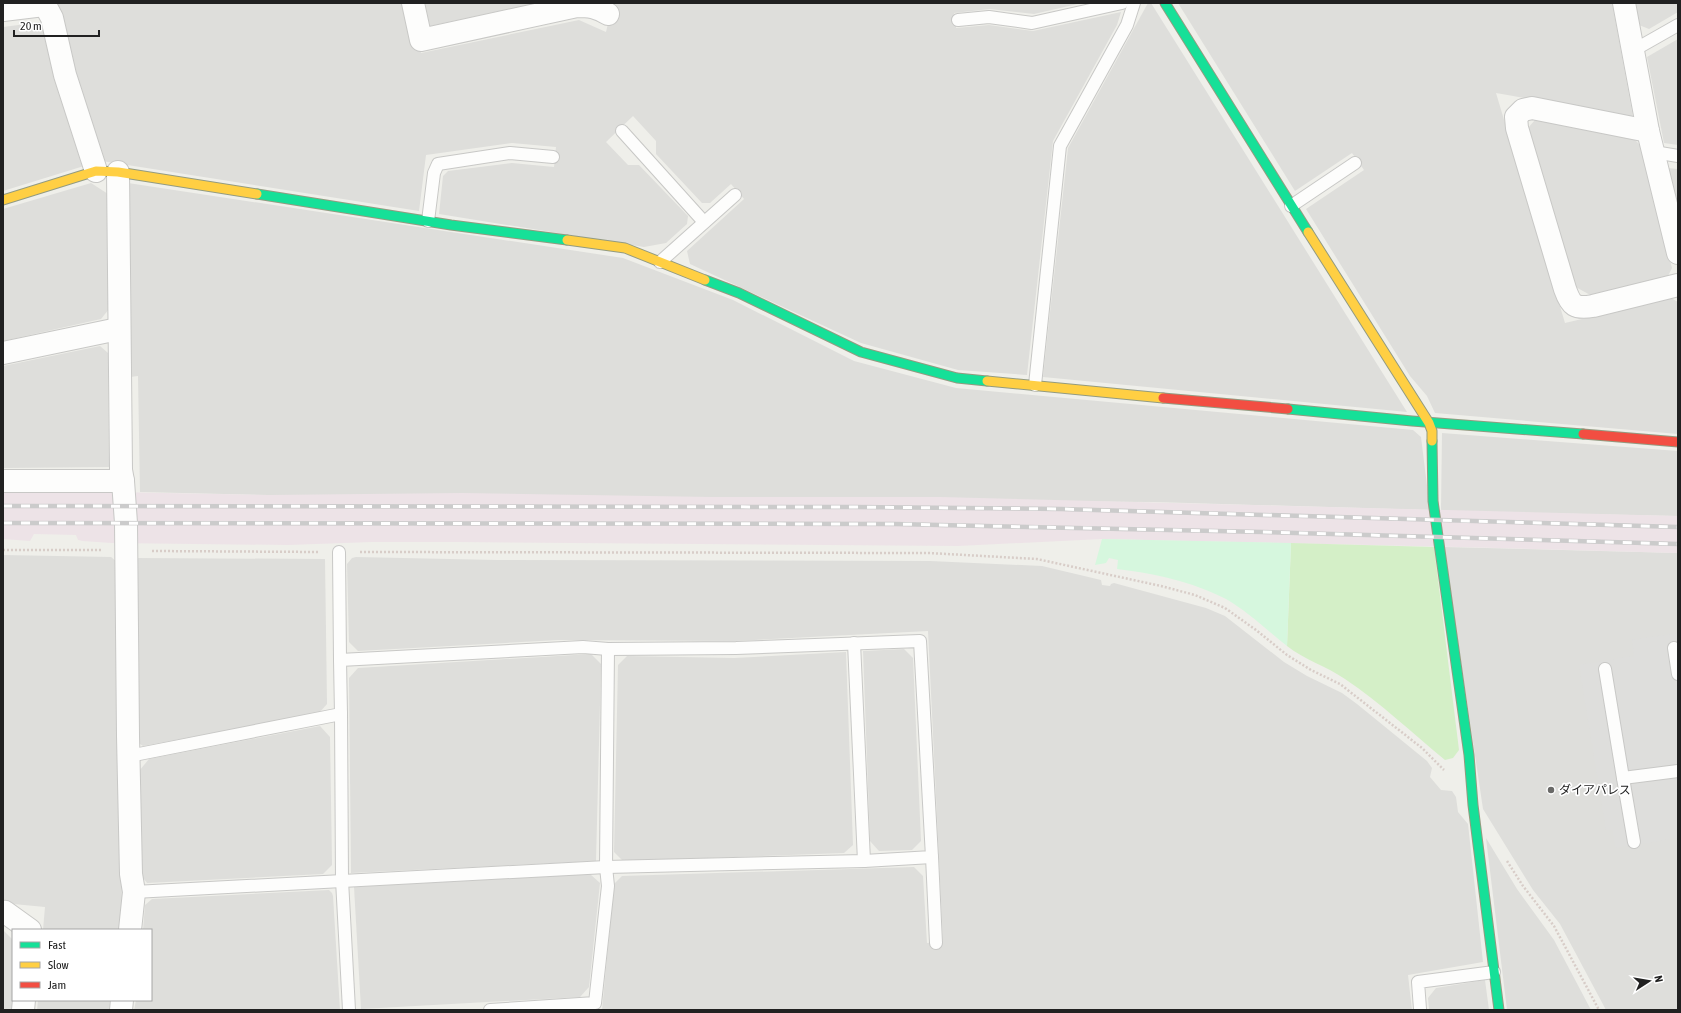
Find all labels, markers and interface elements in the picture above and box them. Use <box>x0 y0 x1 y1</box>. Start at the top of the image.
scale bar <box>14 12 99 38</box>
text: 20 m <box>20 19 42 33</box>
place label: ダイアパレス <box>1559 783 1631 797</box>
marker: ダイアパレス <box>1546 785 1556 795</box>
legend <box>12 929 152 1001</box>
text: Fast <box>48 938 66 952</box>
text: Slow <box>48 958 69 972</box>
north arrow <box>1629 961 1669 1001</box>
text: N <box>1652 974 1665 983</box>
text: Jam <box>48 978 66 992</box>

